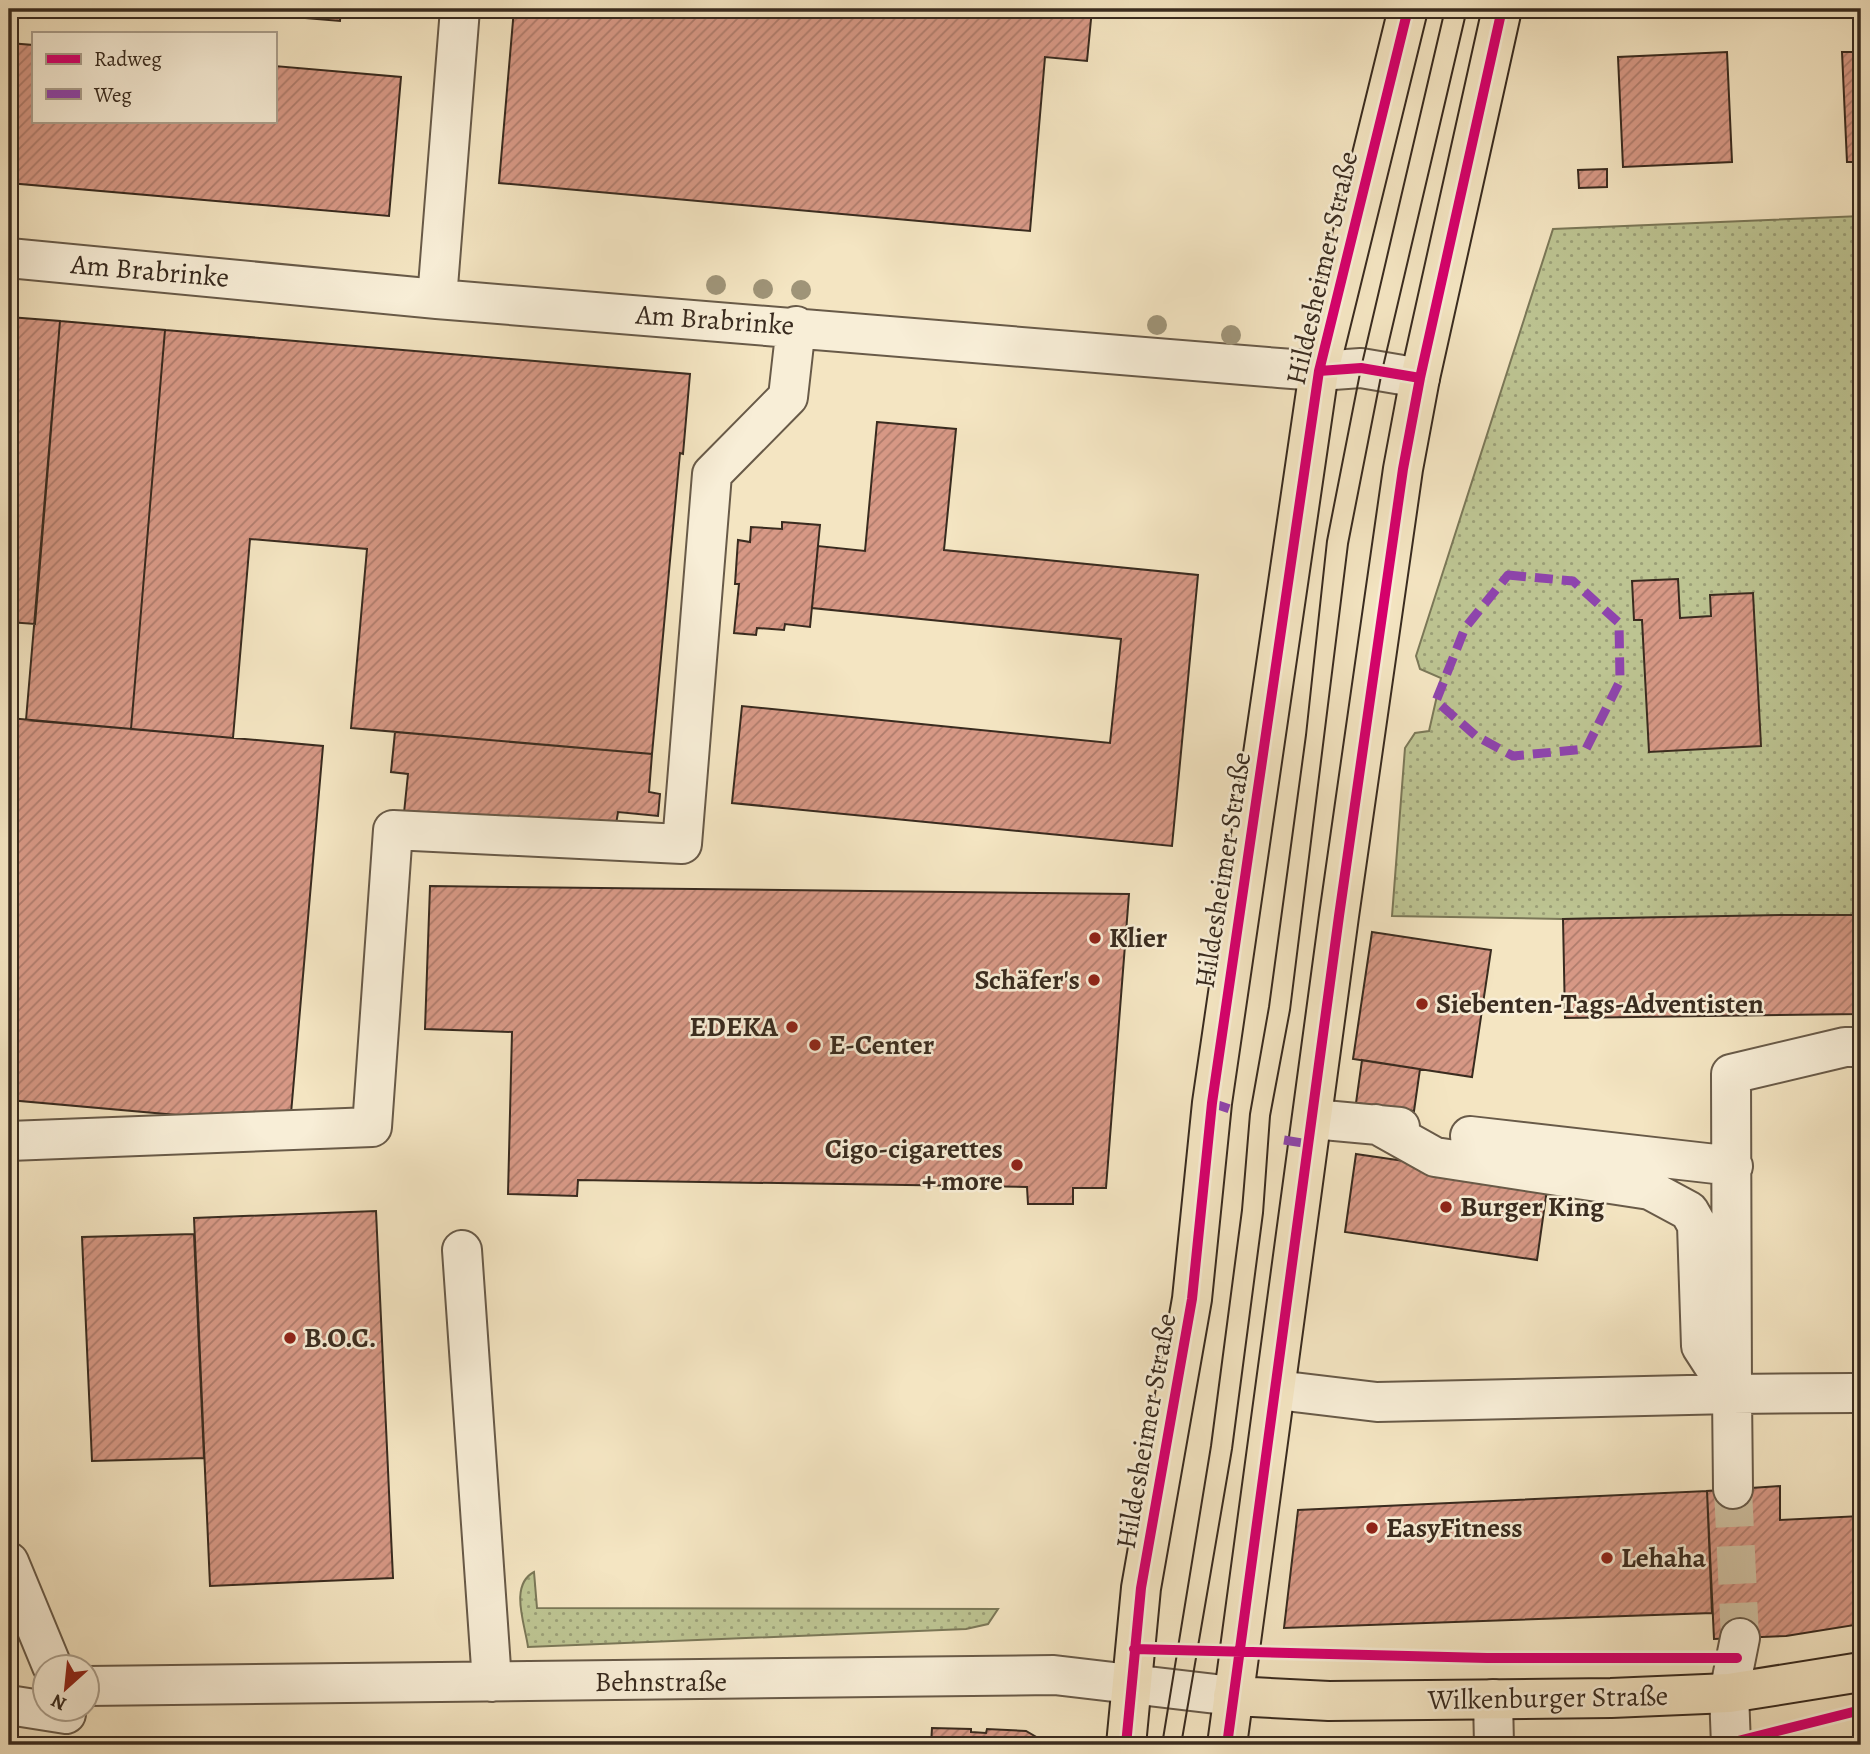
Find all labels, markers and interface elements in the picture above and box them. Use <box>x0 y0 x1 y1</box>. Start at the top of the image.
legend <box>32 32 276 122</box>
text: Radweg <box>94 45 162 73</box>
text: Weg <box>93 81 132 109</box>
street label: Hildesheimer Straße <box>1277 148 1367 388</box>
street label: Am Brabrinke <box>68 245 231 297</box>
street label: Am Brabrinke <box>634 295 795 344</box>
street label: Hildesheimer Straße <box>1186 749 1260 991</box>
place label: Klier <box>1109 919 1168 957</box>
marker: Klier <box>1087 930 1103 946</box>
place label: Schäfer's <box>974 961 1080 999</box>
marker: Schäfer's <box>1086 972 1102 988</box>
place label: Siebenten-Tags-Adventisten <box>1436 985 1764 1023</box>
marker: Siebenten-Tags-Adventisten <box>1414 996 1430 1012</box>
place label: EDEKA <box>690 1008 778 1046</box>
marker: EDEKA <box>784 1019 800 1035</box>
place label: E-Center <box>829 1026 935 1064</box>
marker: E-Center <box>807 1037 823 1053</box>
place label: Cigo-cigarettes + more <box>825 1130 1003 1200</box>
marker: Cigo-cigarettes + more <box>1009 1157 1025 1173</box>
place label: Burger King <box>1460 1188 1605 1226</box>
marker: Burger King <box>1438 1199 1454 1215</box>
street label: Hildesheimer Straße <box>1107 1310 1185 1552</box>
place label: B.O.C. <box>304 1319 377 1357</box>
marker: B.O.C. <box>282 1330 298 1346</box>
place label: EasyFitness <box>1386 1509 1523 1547</box>
marker: EasyFitness <box>1364 1520 1380 1536</box>
place label: Lehaha <box>1621 1539 1707 1577</box>
marker: Lehaha <box>1599 1550 1615 1566</box>
north arrow <box>32 1652 102 1722</box>
street label: Behnstraße <box>595 1663 727 1701</box>
street label: Wilkenburger Straße <box>1426 1677 1669 1719</box>
text: N <box>47 1687 71 1717</box>

